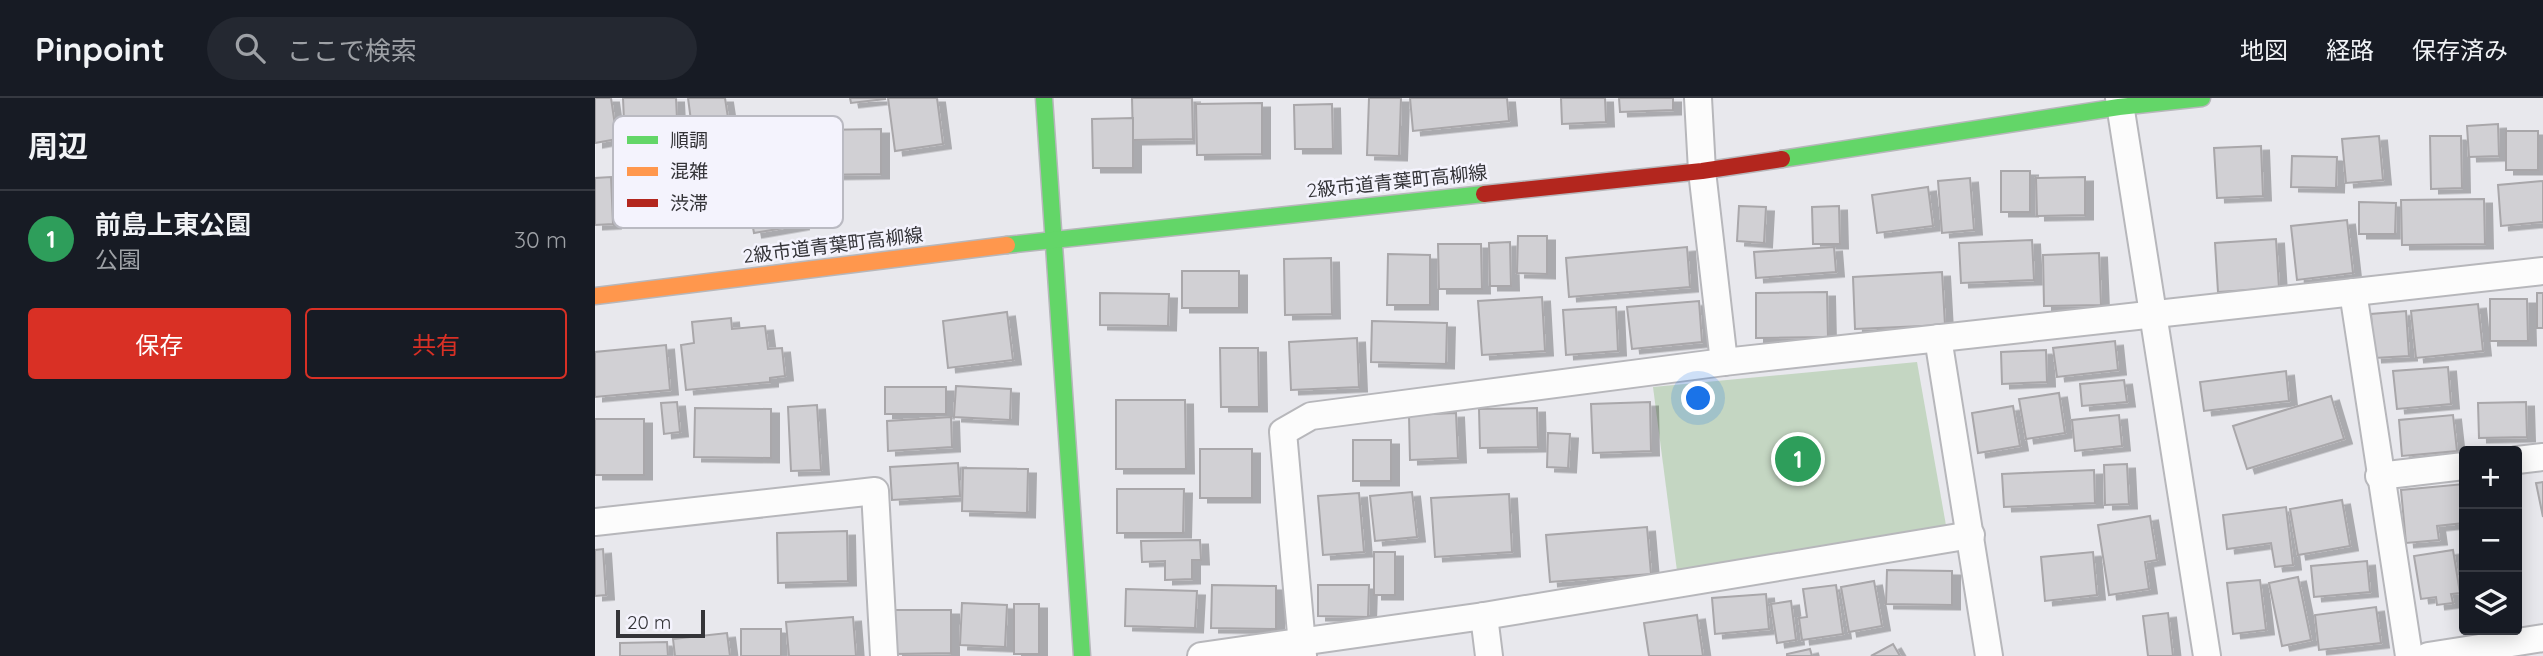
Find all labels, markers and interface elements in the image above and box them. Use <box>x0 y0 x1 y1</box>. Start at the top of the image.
search box <box>207 17 697 80</box>
text: Pinpoint <box>35 28 165 69</box>
icon: search <box>231 29 269 67</box>
text: ここで検索 <box>287 34 417 67</box>
text: 地図 <box>2240 35 2288 65</box>
text: 経路 <box>2326 35 2374 65</box>
text: 保存済み <box>2412 35 2508 65</box>
legend <box>613 116 843 228</box>
text: 周辺 <box>28 127 88 165</box>
text: 順調 <box>670 128 708 152</box>
text: 混雑 <box>670 159 708 183</box>
street label: 2級市道青葉町高柳線 <box>1305 160 1489 202</box>
text: 渋滞 <box>670 191 708 215</box>
text: 前島上東公園 <box>95 208 251 241</box>
street label: 2級市道青葉町高柳線 <box>741 222 925 268</box>
text: 1 <box>47 225 55 254</box>
text: 30 m <box>514 225 567 254</box>
text: 公園 <box>95 245 141 274</box>
button: 保存 <box>28 308 291 379</box>
button: 共有 <box>305 308 567 379</box>
your location <box>1681 381 1715 415</box>
pin: 1 <box>1775 433 1821 485</box>
map controls <box>2459 446 2522 635</box>
button: + <box>2459 446 2522 509</box>
button: − <box>2459 509 2522 572</box>
button: layers <box>2459 572 2522 635</box>
scale bar <box>616 607 705 639</box>
text: 20 m <box>627 610 671 634</box>

